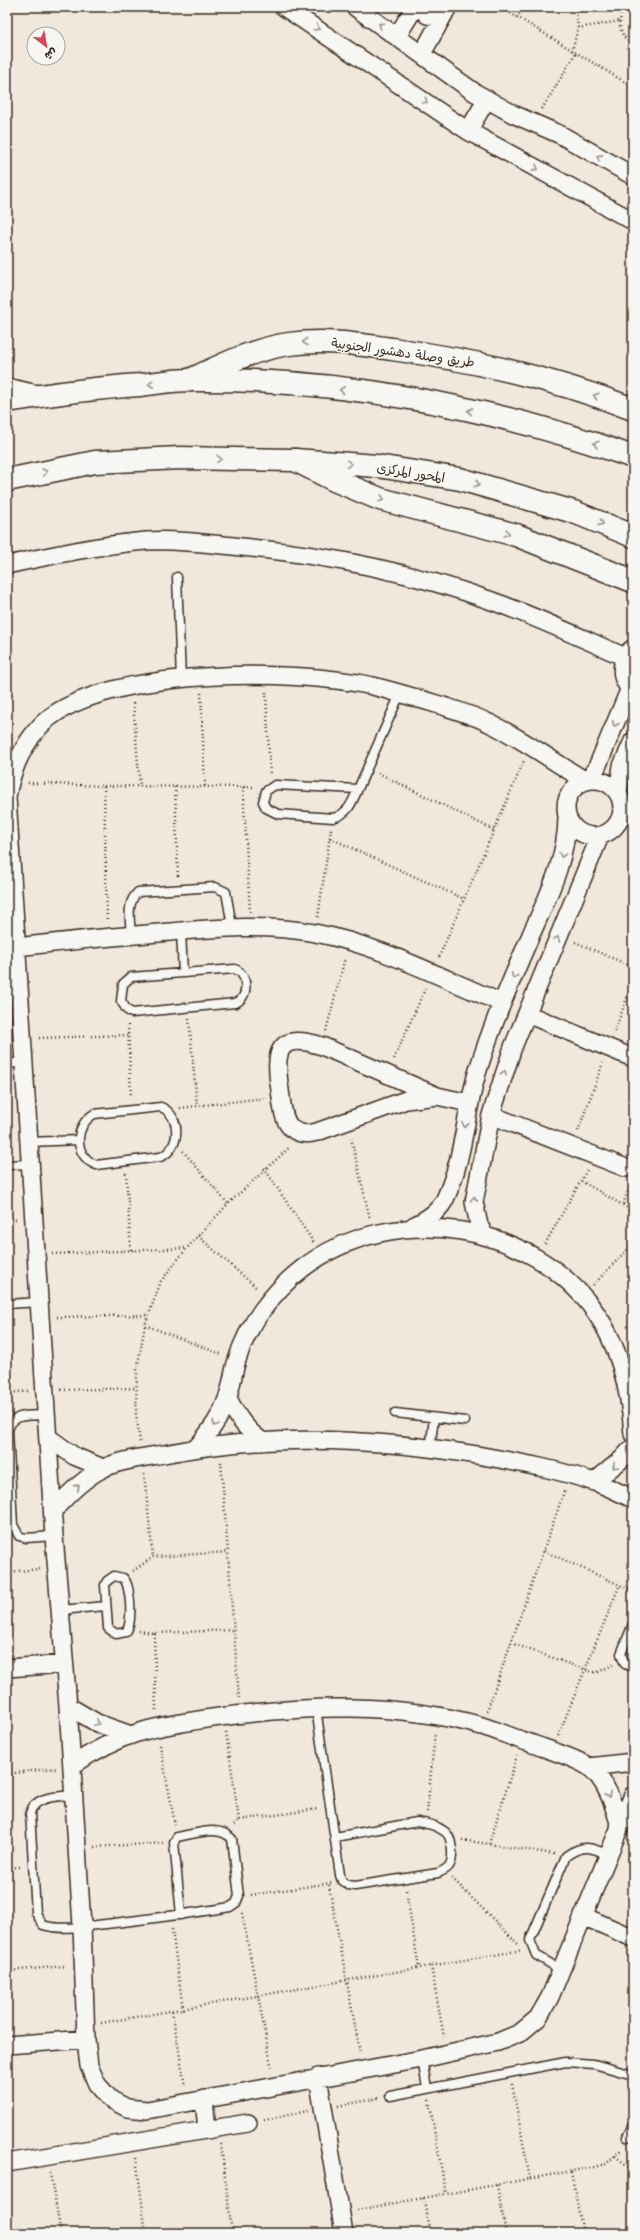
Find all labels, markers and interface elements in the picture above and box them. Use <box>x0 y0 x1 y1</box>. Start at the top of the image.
one-way arrow <box>378 22 385 30</box>
one-way arrow <box>313 23 320 31</box>
north arrow <box>26 26 66 66</box>
text: ش <box>42 45 59 63</box>
one-way arrow <box>421 96 428 104</box>
one-way arrow <box>596 154 603 162</box>
one-way arrow <box>532 163 539 170</box>
street label: طريق وصلة دهشور الجنوبية <box>330 335 476 371</box>
one-way arrow <box>302 337 308 346</box>
one-way arrow <box>148 379 154 388</box>
one-way arrow <box>339 386 345 395</box>
one-way arrow <box>593 392 600 401</box>
one-way arrow <box>467 408 474 416</box>
one-way arrow <box>593 440 600 449</box>
one-way arrow <box>216 455 222 463</box>
one-way arrow <box>346 459 352 468</box>
street label: المحور المركزى <box>376 460 446 486</box>
one-way arrow <box>42 469 48 477</box>
one-way arrow <box>474 479 481 488</box>
one-way arrow <box>378 494 385 503</box>
one-way arrow <box>598 518 605 526</box>
one-way arrow <box>503 528 510 537</box>
one-way arrow <box>612 720 620 728</box>
one-way arrow <box>558 851 567 858</box>
one-way arrow <box>552 935 560 943</box>
one-way arrow <box>511 971 519 979</box>
one-way arrow <box>499 1069 507 1076</box>
one-way arrow <box>461 1122 469 1129</box>
one-way arrow <box>470 1196 479 1202</box>
one-way arrow <box>212 1420 220 1427</box>
one-way arrow <box>612 1461 620 1468</box>
one-way arrow <box>72 1484 79 1491</box>
one-way arrow <box>93 1718 100 1726</box>
one-way arrow <box>604 1790 611 1798</box>

